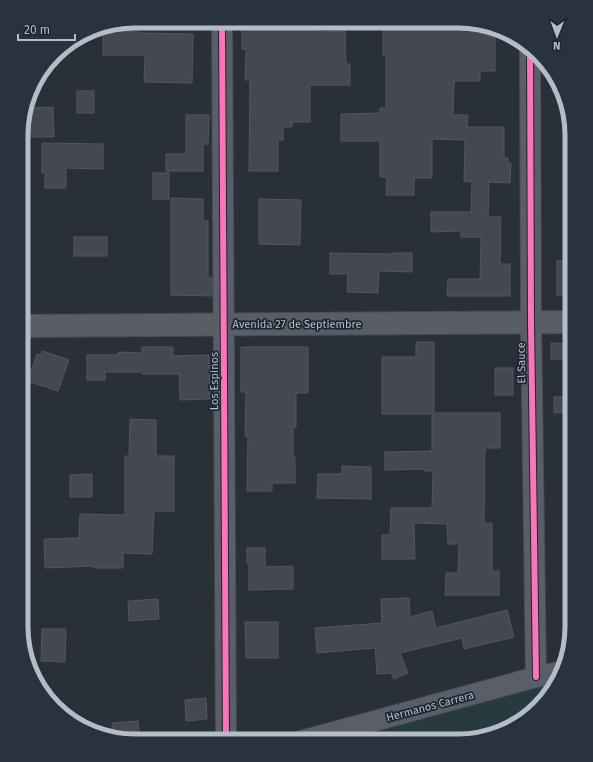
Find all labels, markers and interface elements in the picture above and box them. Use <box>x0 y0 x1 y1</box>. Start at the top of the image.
scale bar <box>18 16 75 42</box>
north arrow <box>537 16 577 56</box>
text: 20 m <box>24 23 50 37</box>
text: N <box>553 39 561 52</box>
street label: Avenida 27 de Septiembre <box>233 318 361 331</box>
street label: El Sauce <box>515 342 528 384</box>
street label: Los Espinos <box>208 352 221 410</box>
street label: Hermanos Carrera <box>385 689 475 724</box>

